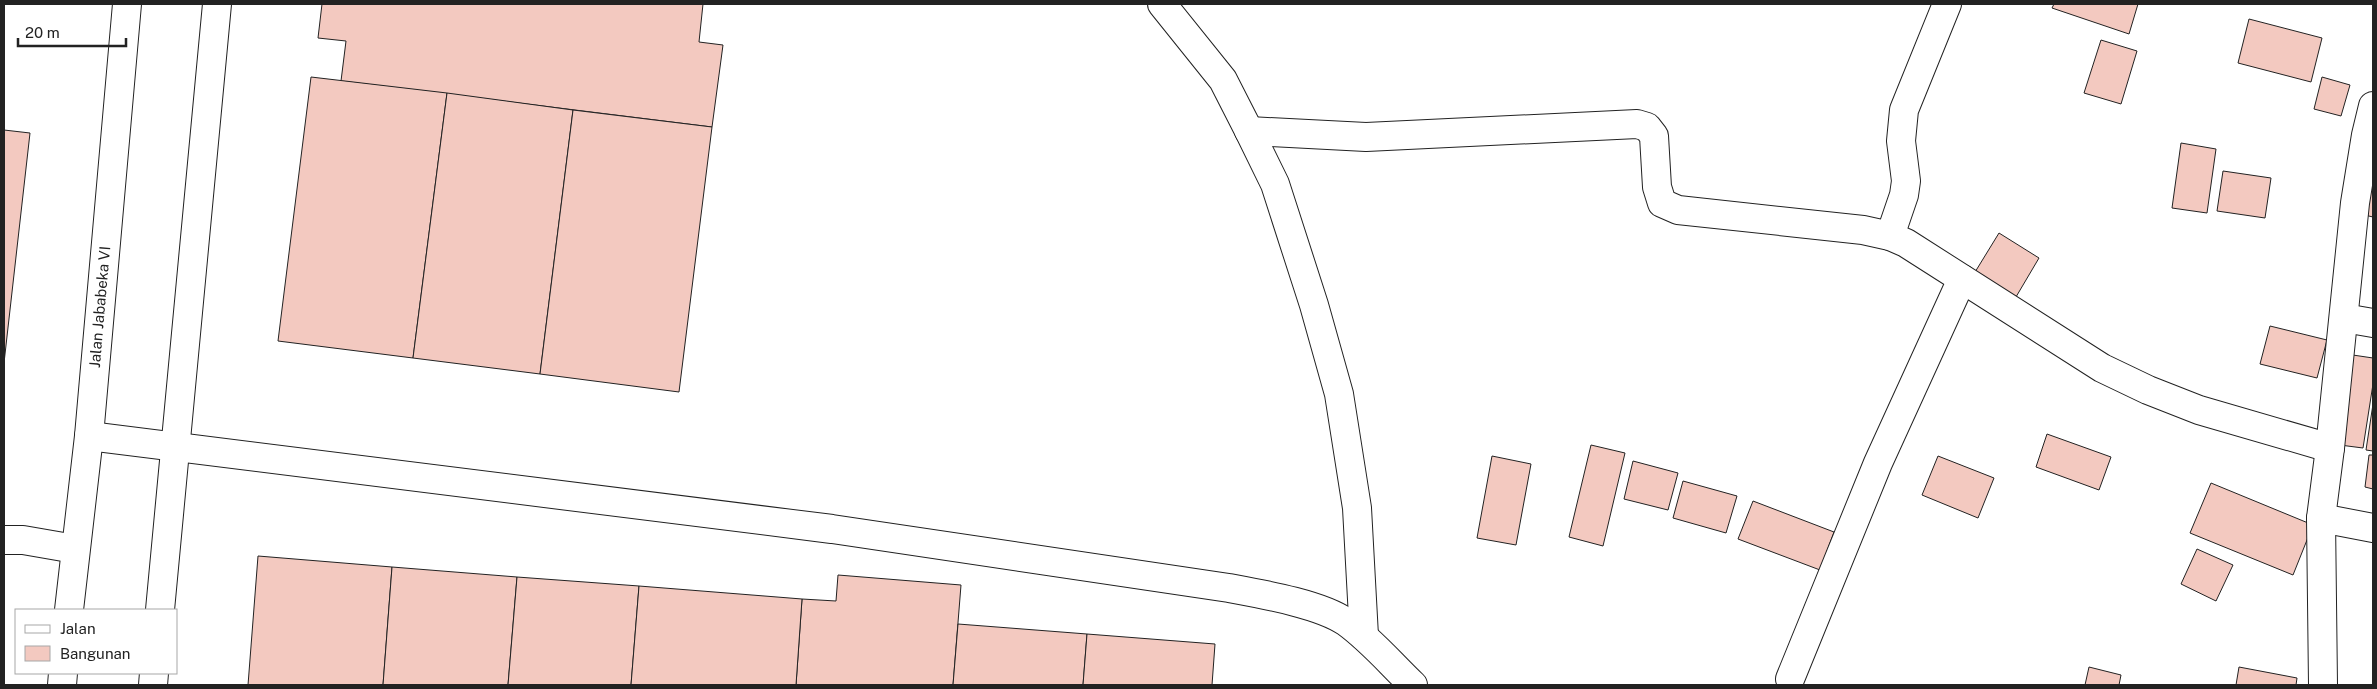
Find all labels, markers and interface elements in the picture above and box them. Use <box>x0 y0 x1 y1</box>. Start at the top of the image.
scale bar <box>18 15 125 47</box>
text: 20 m <box>25 24 60 41</box>
street label: Jalan Jababeka VI <box>86 245 113 368</box>
legend <box>15 609 178 674</box>
text: Jalan <box>60 620 96 637</box>
text: Bangunan <box>60 645 131 662</box>

